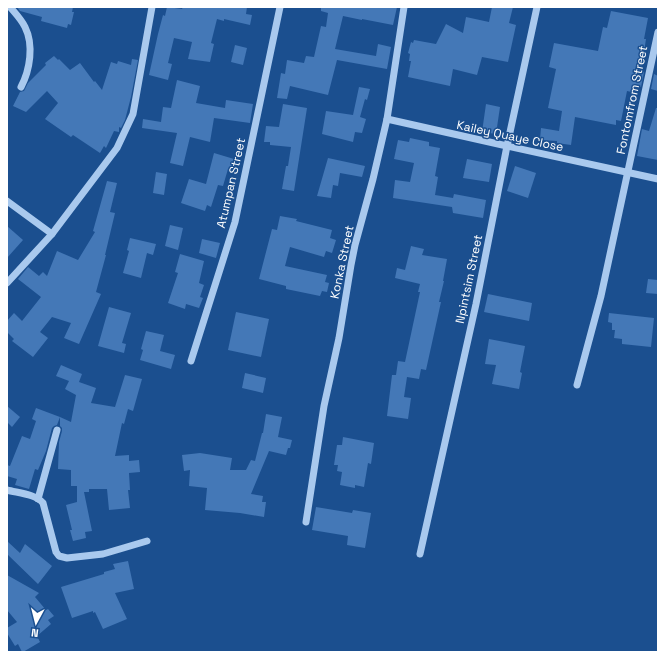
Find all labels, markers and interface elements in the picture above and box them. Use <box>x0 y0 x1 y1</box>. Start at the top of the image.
street label: Fontomfrom Street <box>613 44 651 156</box>
street label: Kailey Quaye Close <box>455 117 565 155</box>
street label: Atumpan Street <box>213 136 249 230</box>
street label: Konka Street <box>326 224 358 300</box>
street label: Npintsim Street <box>452 233 486 325</box>
north arrow <box>16 603 56 643</box>
text: N <box>30 626 39 640</box>

